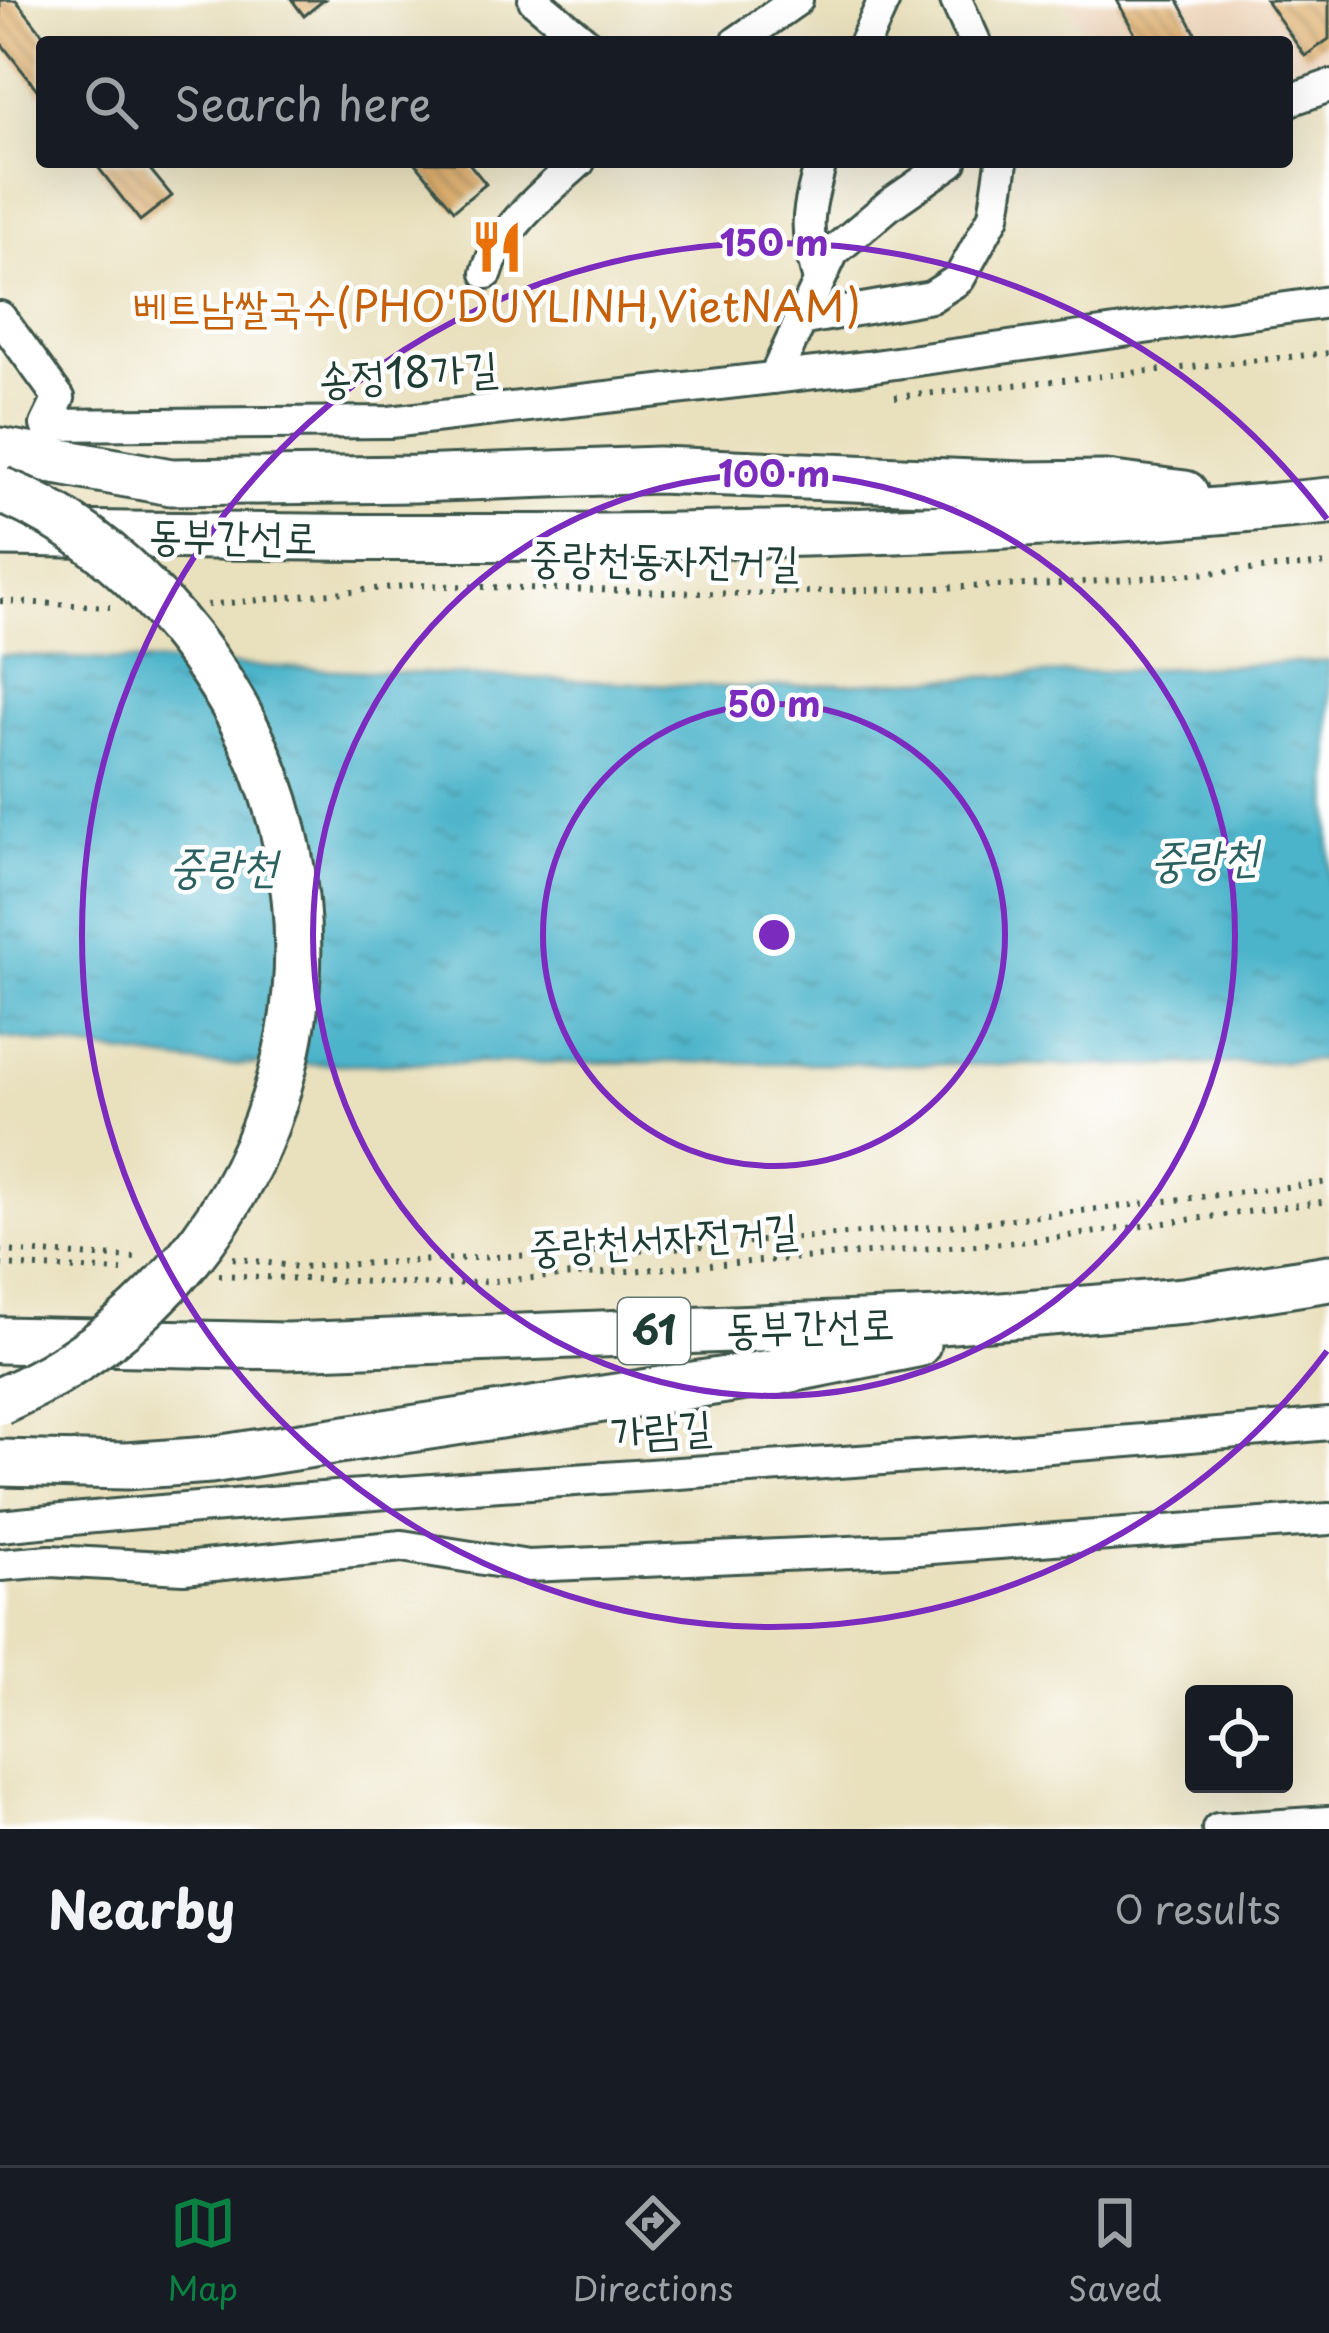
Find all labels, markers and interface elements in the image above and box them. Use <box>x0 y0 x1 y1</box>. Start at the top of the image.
search box <box>36 36 1293 168</box>
text: Search here <box>174 68 431 136</box>
icon: search <box>78 69 144 135</box>
text: 150 m <box>719 214 829 268</box>
restaurant icon: 베트남쌀국수(PHO'DUYLINH,VietNAM) <box>468 218 526 276</box>
place label: 베트남쌀국수(PHO'DUYLINH,VietNAM) <box>133 273 861 336</box>
street label: 송정18가길 <box>316 333 500 408</box>
text: 100 m <box>718 445 830 499</box>
street label: 동부간선로 <box>148 501 318 566</box>
street label: 중랑천동자전거길 <box>528 523 800 590</box>
text: 50 m <box>727 675 821 729</box>
water label: 중랑천 <box>1148 818 1264 892</box>
water label: 중랑천 <box>169 829 281 897</box>
centre of rings <box>753 914 795 956</box>
street label: 중랑천서자전거길 <box>526 1195 800 1276</box>
street label: 동부간선로 <box>724 1289 895 1358</box>
road number: 61 <box>618 1298 690 1364</box>
street label: 가람길 <box>608 1392 714 1461</box>
map controls <box>1185 1685 1293 1793</box>
button: locate <box>1185 1685 1293 1793</box>
text: Nearby <box>48 1869 235 1946</box>
text: 0 results <box>1115 1878 1281 1937</box>
tab: Map <box>167 2190 238 2312</box>
tab: Directions <box>573 2190 733 2312</box>
tab: Saved <box>1068 2190 1162 2312</box>

